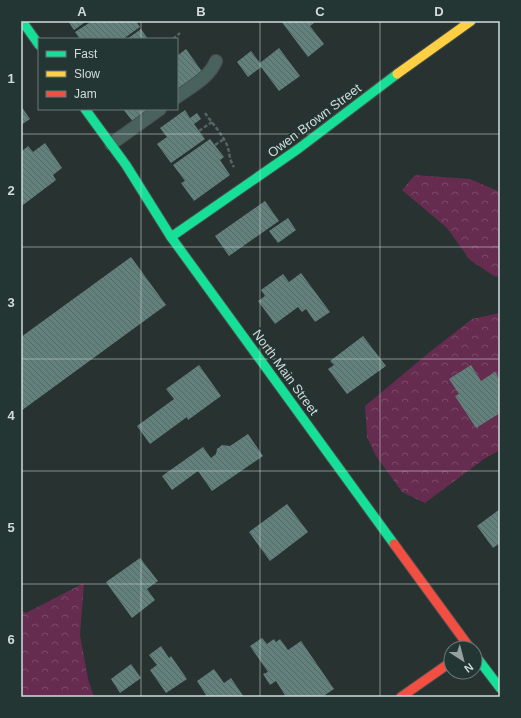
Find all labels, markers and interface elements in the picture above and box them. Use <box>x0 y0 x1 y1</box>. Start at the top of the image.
text: A <box>77 4 87 19</box>
text: B <box>196 4 206 19</box>
text: C <box>315 4 325 19</box>
text: D <box>434 4 444 19</box>
legend <box>38 38 178 110</box>
text: Fast <box>74 47 98 61</box>
text: Slow <box>74 67 100 81</box>
text: 1 <box>7 71 15 86</box>
street label: Owen Brown Street <box>265 80 364 160</box>
text: Jam <box>74 87 97 101</box>
text: 2 <box>7 183 15 198</box>
text: 3 <box>7 295 15 310</box>
street label: North Main Street <box>250 327 322 418</box>
text: 4 <box>7 408 15 423</box>
text: 5 <box>7 520 15 535</box>
text: 6 <box>7 632 15 647</box>
north arrow <box>443 640 483 680</box>
text: N <box>462 661 476 675</box>

